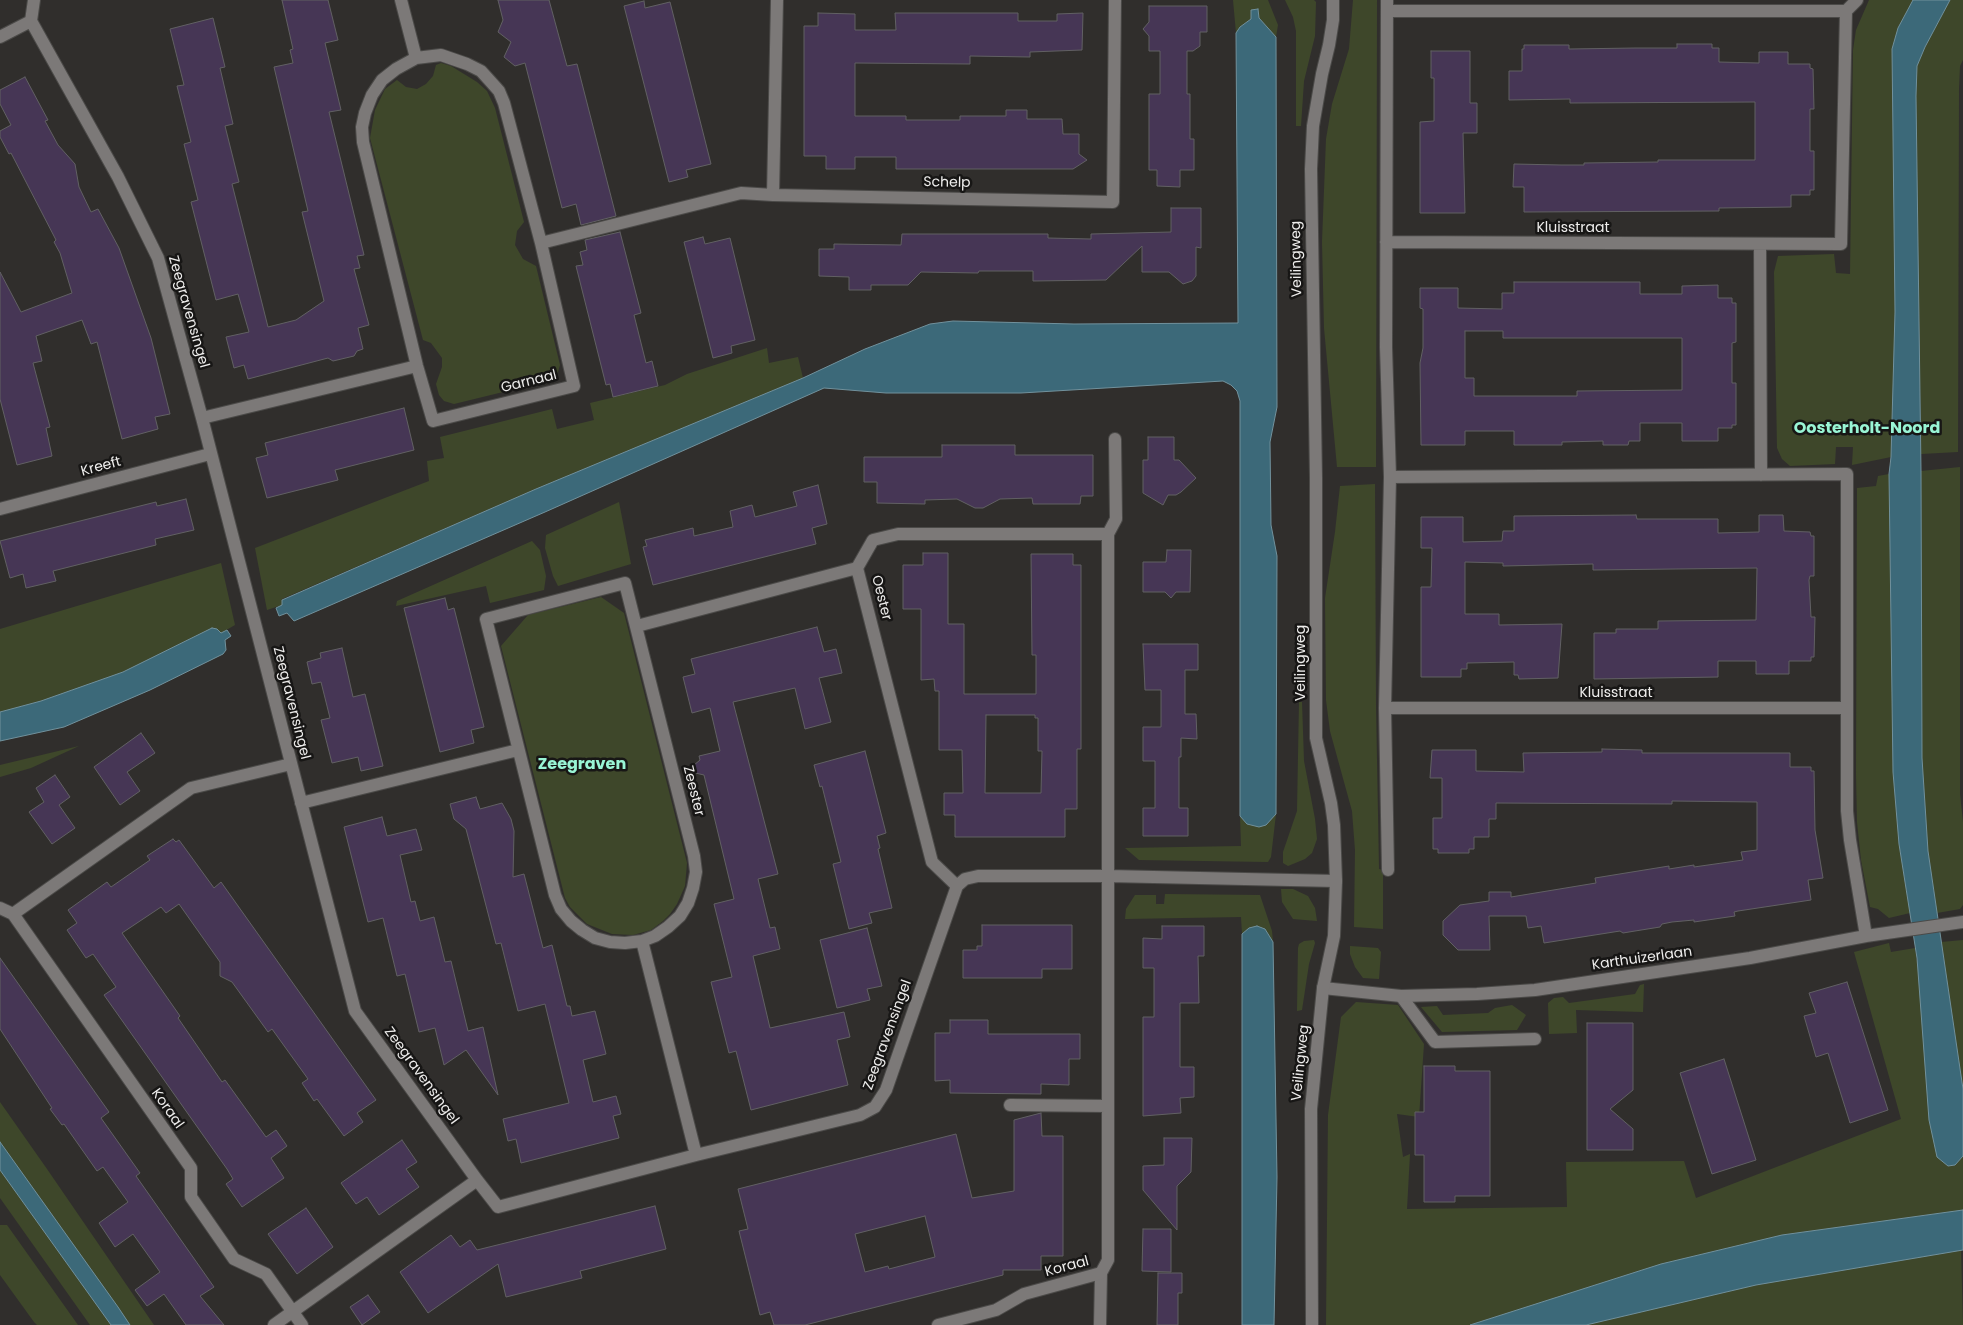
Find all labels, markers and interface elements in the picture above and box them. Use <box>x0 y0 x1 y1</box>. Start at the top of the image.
street label: Schelp <box>923 174 971 192</box>
street label: Kluisstraat <box>1536 220 1610 236</box>
street label: Veilingweg <box>1288 221 1306 297</box>
street label: Zeegravensingel <box>164 254 212 370</box>
street label: Garnaal <box>499 367 559 397</box>
district label: Oosterholt-Noord <box>1794 419 1940 439</box>
street label: Kreeft <box>79 454 123 480</box>
street label: Oester <box>867 574 895 622</box>
street label: Veilingweg <box>1293 625 1309 701</box>
street label: Zeegravensingel <box>269 645 313 761</box>
street label: Kluisstraat <box>1579 685 1653 701</box>
district label: Zeegraven <box>538 755 626 775</box>
street label: Zeester <box>679 764 707 818</box>
street label: Karthuizerlaan <box>1591 944 1693 974</box>
street label: Zeegravensingel <box>860 978 916 1092</box>
street label: Zeegravensingel <box>380 1024 462 1128</box>
street label: Veilingweg <box>1289 1024 1313 1102</box>
street label: Koraal <box>147 1086 187 1132</box>
street label: Koraal <box>1043 1253 1091 1281</box>

